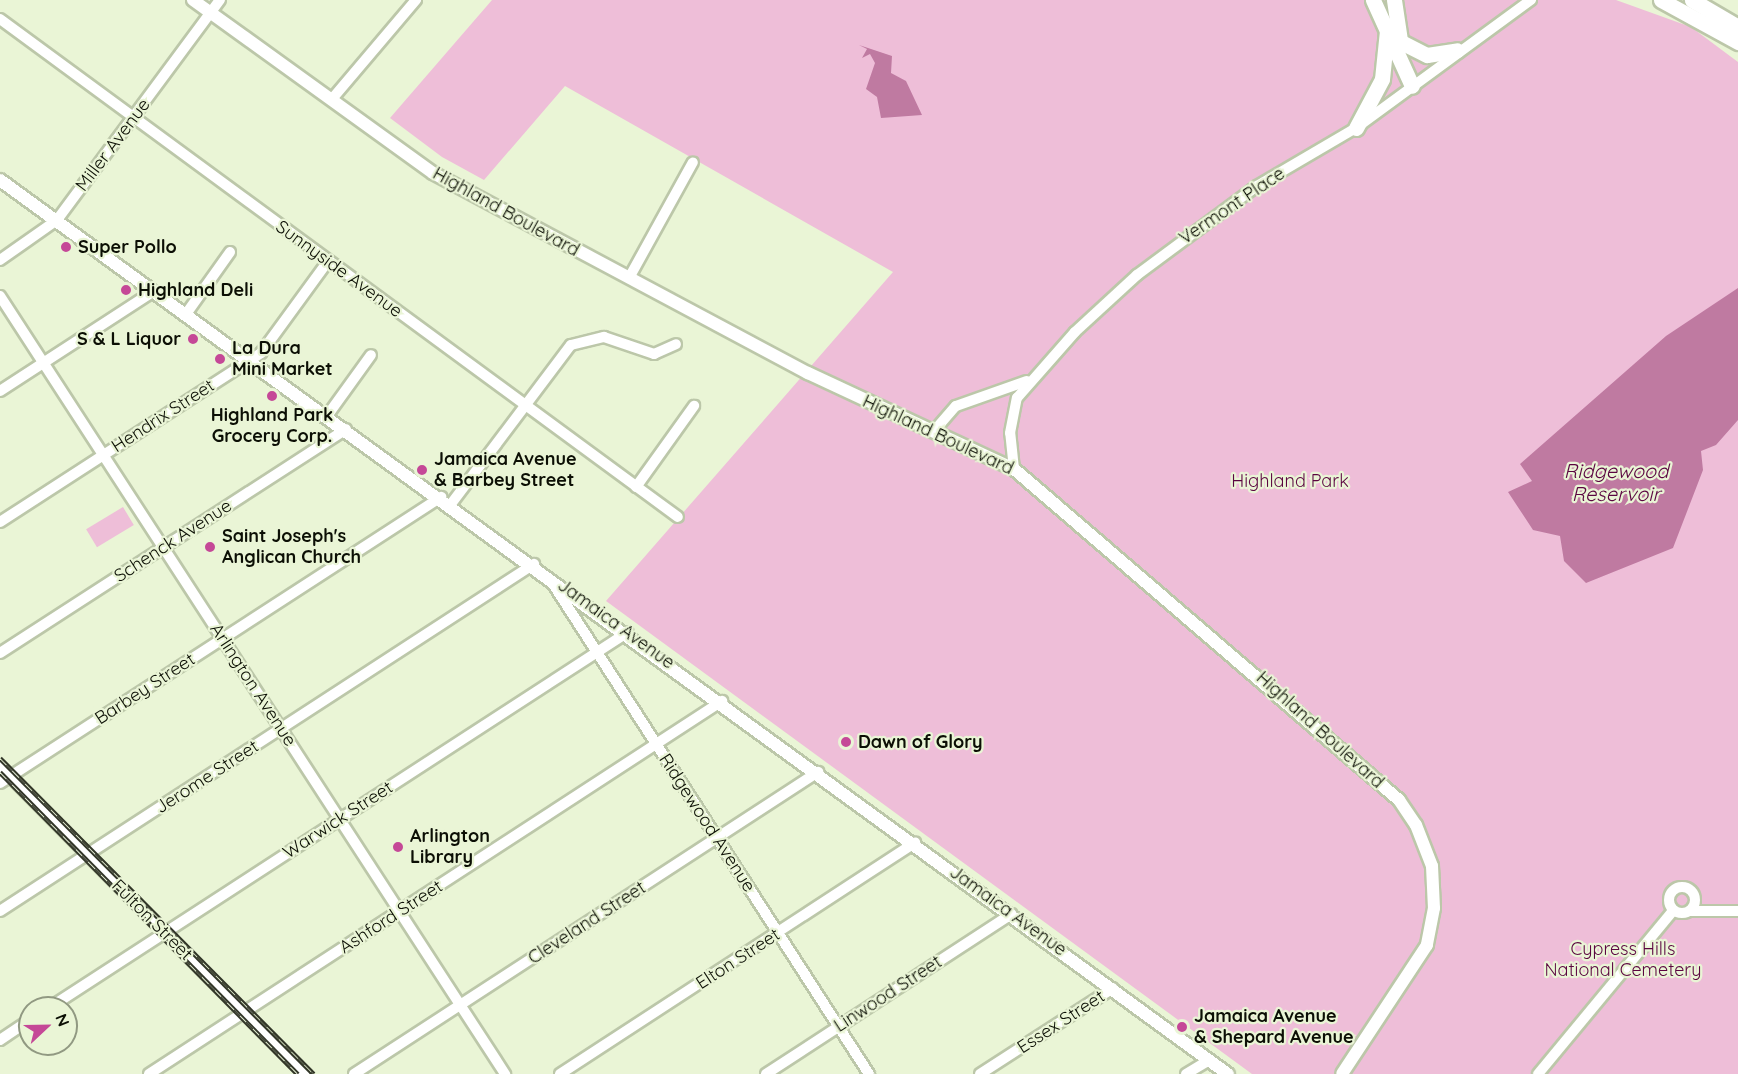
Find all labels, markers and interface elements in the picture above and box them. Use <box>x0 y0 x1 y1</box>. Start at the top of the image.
street label: Miller Avenue <box>71 94 155 196</box>
street label: Highland Boulevard <box>429 163 583 261</box>
street label: Vermont Place <box>1175 163 1289 249</box>
street label: Sunnyside Avenue <box>272 216 406 322</box>
place label: Super Pollo <box>78 236 177 258</box>
marker: Super Pollo <box>59 240 73 254</box>
place label: Highland Deli <box>138 279 253 301</box>
marker: Highland Deli <box>119 283 133 297</box>
place label: S & L Liquor <box>77 328 181 350</box>
marker: S & L Liquor <box>186 332 200 346</box>
place label: La Dura Mini Market <box>232 338 333 380</box>
marker: La Dura Mini Market <box>213 352 227 366</box>
street label: Hendrix Street <box>108 375 218 457</box>
marker: Highland Park Grocery Corp. <box>265 389 279 403</box>
street label: Highland Boulevard <box>859 391 1017 479</box>
place label: Highland Park Grocery Corp. <box>211 405 333 448</box>
place label: Jamaica Avenue & Barbey Street <box>434 449 577 492</box>
water label: Ridgewood Reservoir <box>1564 459 1668 506</box>
marker: Jamaica Avenue & Barbey Street <box>415 463 429 477</box>
park label: Highland Park <box>1231 470 1349 492</box>
street label: Schenck Avenue <box>110 495 236 587</box>
place label: Saint Joseph's Anglican Church <box>222 526 361 568</box>
marker: Saint Joseph's Anglican Church <box>203 540 217 554</box>
street label: Jamaica Avenue <box>553 574 679 674</box>
street label: Arlington Avenue <box>205 620 301 750</box>
street label: Barbey Street <box>91 649 199 729</box>
street label: Highland Boulevard <box>1252 667 1388 793</box>
place label: Dawn of Glory <box>858 731 983 753</box>
marker: Dawn of Glory <box>839 735 853 749</box>
street label: Jerome Street <box>151 736 263 818</box>
street label: Ridgewood Avenue <box>654 750 760 896</box>
street label: Warwick Street <box>279 777 397 863</box>
place label: Arlington Library <box>410 826 490 868</box>
marker: Arlington Library <box>391 840 405 854</box>
street label: Jamaica Avenue <box>945 861 1071 961</box>
street label: Fulton Street <box>107 875 197 965</box>
street label: Ashford Street <box>335 876 447 958</box>
street label: Cleveland Street <box>524 877 650 969</box>
street label: Elton Street <box>692 924 784 994</box>
park label: Cypress Hills National Cemetery <box>1544 939 1702 982</box>
street label: Linwood Street <box>830 951 946 1037</box>
street label: Essex Street <box>1013 986 1109 1058</box>
north arrow <box>18 996 78 1056</box>
place label: Jamaica Avenue & Shepard Avenue <box>1194 1006 1354 1048</box>
text: N <box>51 1011 74 1029</box>
marker: Jamaica Avenue & Shepard Avenue <box>1175 1020 1189 1034</box>

